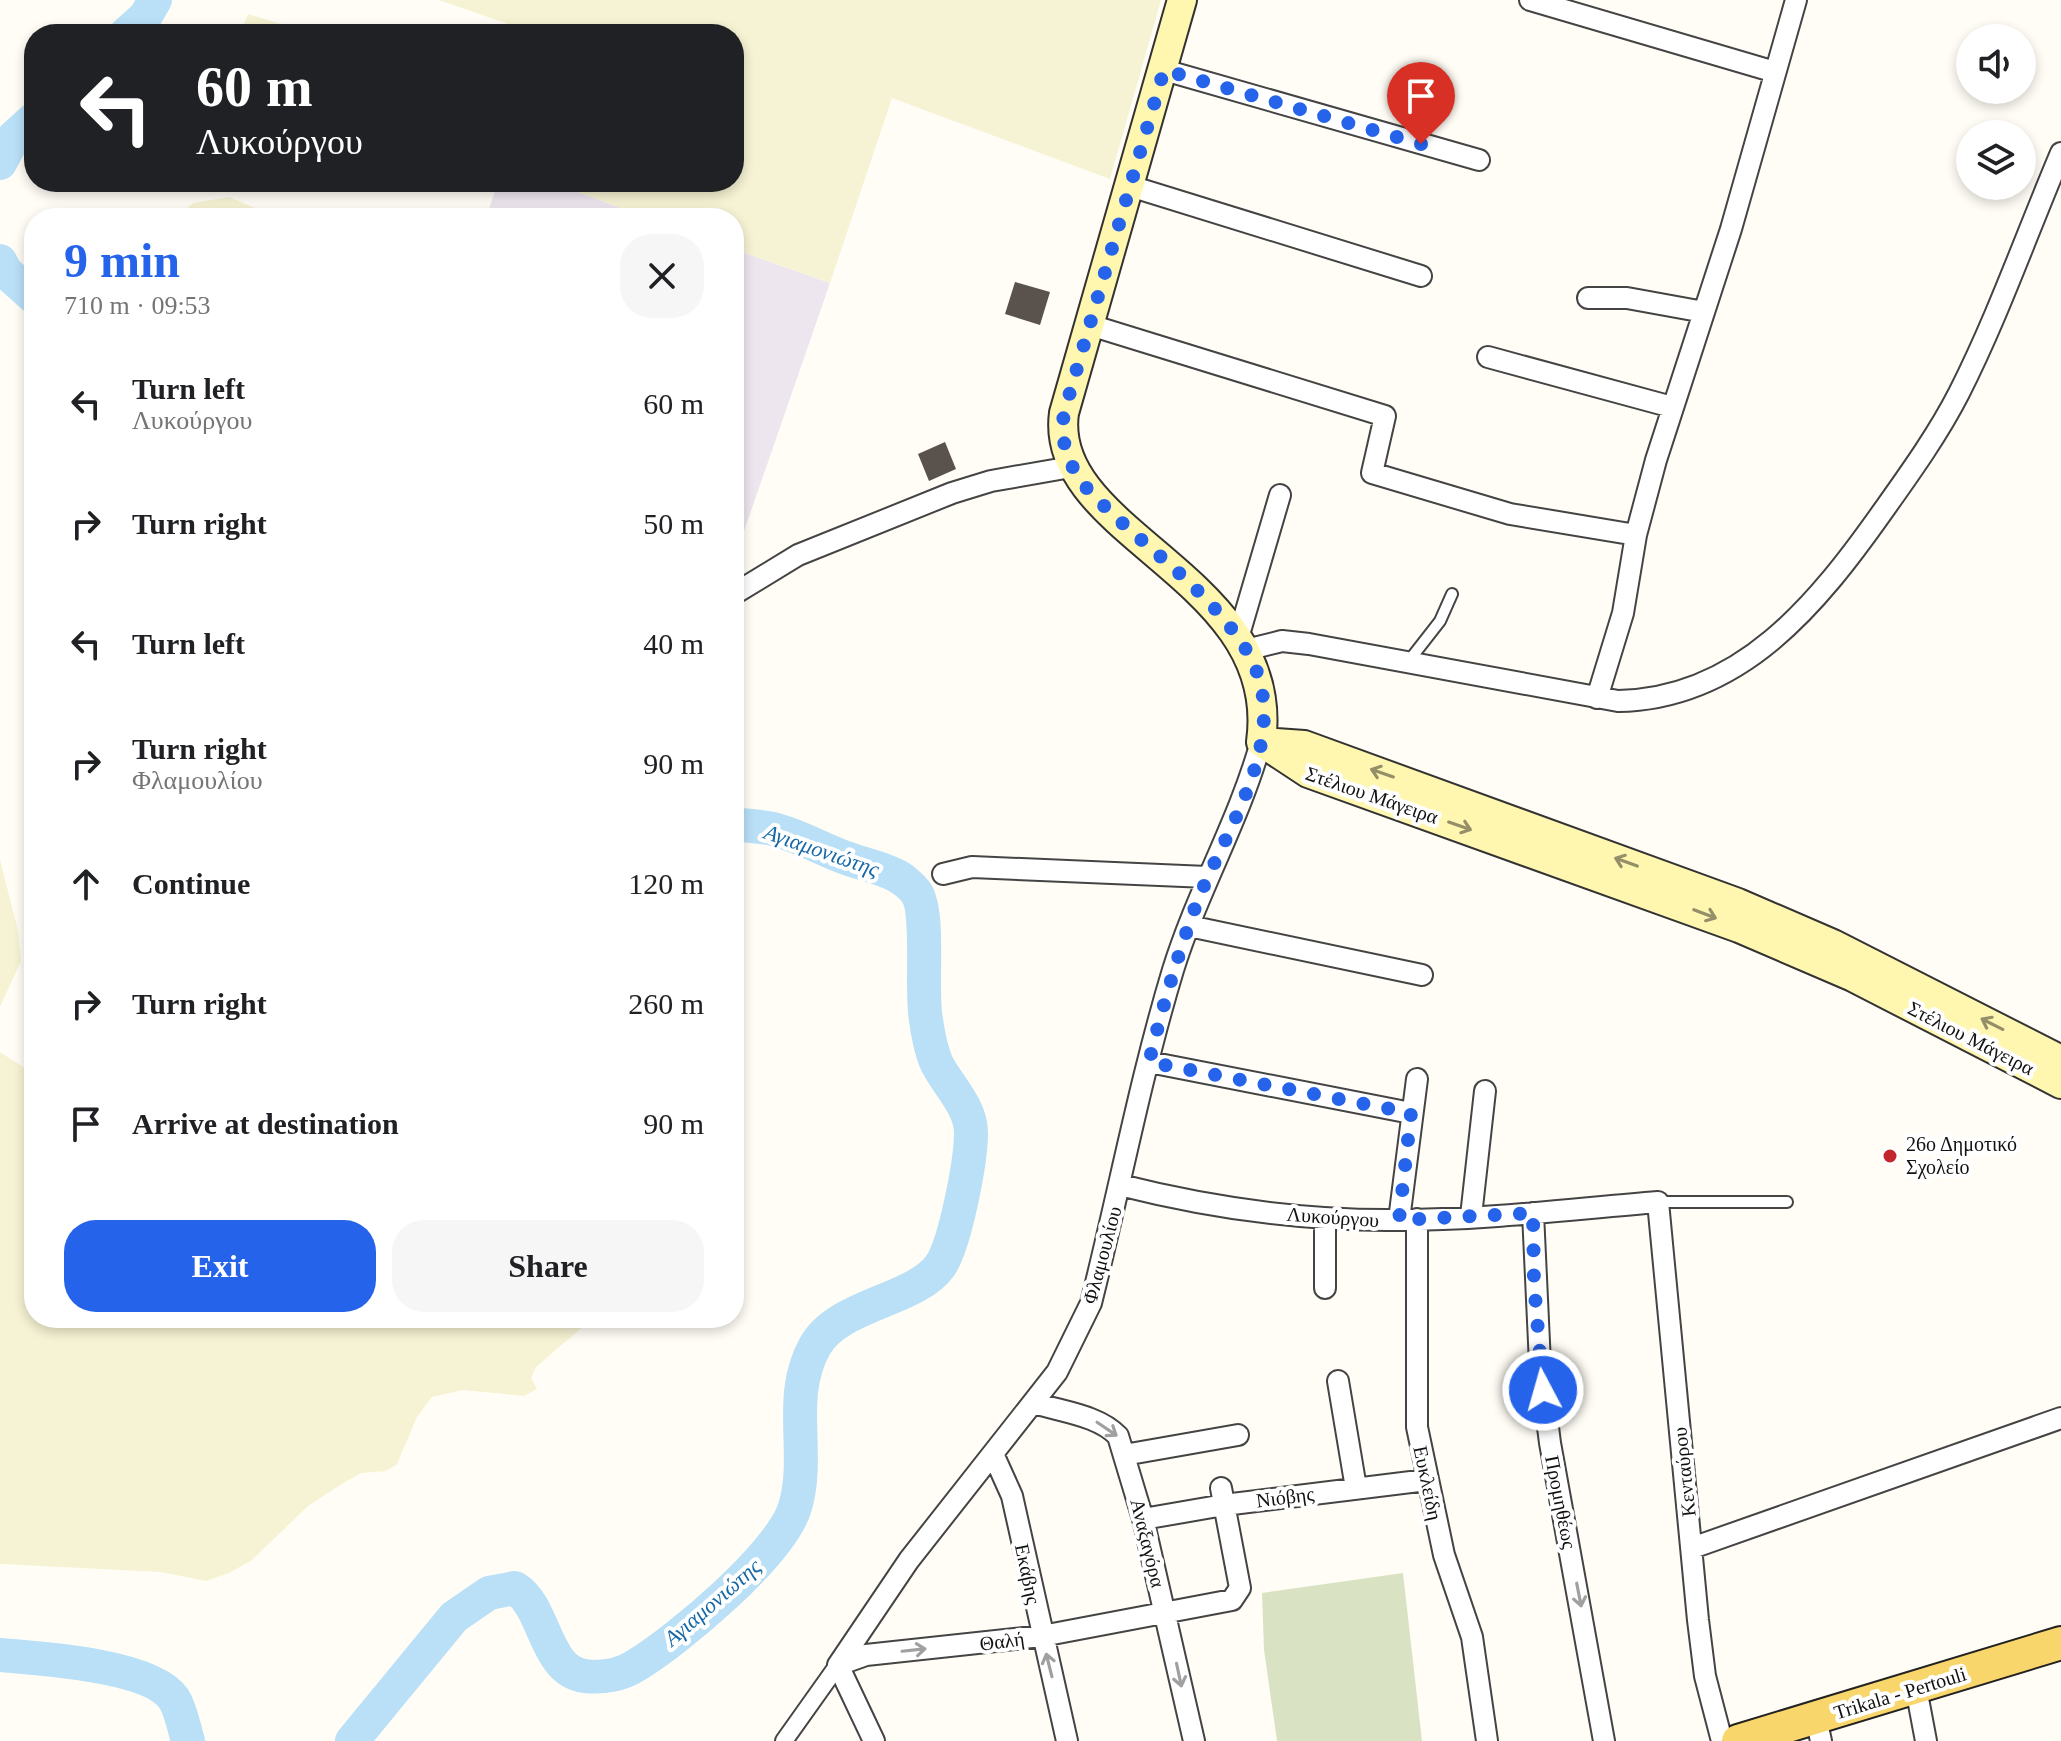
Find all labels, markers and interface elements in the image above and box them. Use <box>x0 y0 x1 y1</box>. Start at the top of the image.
map controls <box>1956 24 2036 200</box>
button: sound <box>1956 24 2036 104</box>
icon: left <box>64 56 168 160</box>
text: 60 m <box>196 56 313 118</box>
pin <box>1387 62 1455 144</box>
icon: arrive <box>1399 74 1443 118</box>
button: layers <box>1956 120 2036 200</box>
text: Λυκούργου <box>196 122 363 162</box>
text: 9 min <box>64 234 180 287</box>
button: close <box>620 234 704 318</box>
text: 710 m · 09:53 <box>64 291 211 320</box>
text: Turn left <box>132 372 245 405</box>
icon: left <box>64 382 108 426</box>
text: 60 m <box>643 387 704 420</box>
text: Λυκούργου <box>132 406 252 435</box>
icon: right <box>64 502 108 546</box>
text: Turn right <box>132 507 267 540</box>
text: 50 m <box>643 507 704 540</box>
icon: left <box>64 622 108 666</box>
text: Turn left <box>132 627 245 660</box>
text: 40 m <box>643 627 704 660</box>
text: Turn right <box>132 732 267 765</box>
icon: right <box>64 742 108 786</box>
text: 90 m <box>643 747 704 780</box>
street label: Στέλιου Μάγειρα <box>1303 762 1442 829</box>
one-way arrow <box>1370 765 1395 780</box>
text: Φλαμουλίου <box>132 766 263 795</box>
water label: Αγιαμονιώτης <box>759 819 884 882</box>
one-way arrow <box>1448 820 1473 835</box>
one-way arrow <box>1615 854 1639 868</box>
icon: ahead <box>64 862 108 906</box>
text: Continue <box>132 867 250 900</box>
text: 120 m <box>628 867 704 900</box>
one-way arrow <box>1692 908 1717 922</box>
icon: right <box>64 982 108 1026</box>
text: Turn right <box>132 987 267 1020</box>
text: 260 m <box>628 987 704 1020</box>
street label: Στέλιου Μάγειρα <box>1904 997 2038 1080</box>
one-way arrow <box>1980 1016 2004 1032</box>
icon: arrive <box>64 1102 108 1146</box>
text: Arrive at destination <box>132 1107 399 1140</box>
text: 90 m <box>643 1107 704 1140</box>
place label: 26ο Δημοτικό Σχολείο <box>1906 1133 2017 1179</box>
marker: 26ο Δημοτικό Σχολείο <box>1881 1147 1899 1165</box>
street label: Λυκούργου <box>1286 1203 1380 1232</box>
street label: Φλαμουλίου <box>1078 1204 1127 1307</box>
button: Exit <box>64 1220 376 1312</box>
button: Share <box>392 1220 704 1312</box>
position arrow <box>1501 1348 1585 1432</box>
one-way arrow <box>1096 1421 1118 1437</box>
street label: Κενταύρου <box>1668 1426 1701 1518</box>
street label: Ευκλείδη <box>1408 1444 1447 1522</box>
street label: Προμηθέως <box>1540 1453 1581 1551</box>
street label: Νιόβης <box>1255 1483 1316 1512</box>
street label: Αναξαγόρα <box>1125 1496 1170 1590</box>
street label: Εκάβης <box>1010 1542 1045 1606</box>
water label: Αγιαμονιώτης <box>657 1553 767 1652</box>
one-way arrow <box>1572 1582 1587 1607</box>
street label: Θαλή <box>978 1627 1026 1656</box>
one-way arrow <box>900 1643 927 1658</box>
one-way arrow <box>1041 1653 1056 1679</box>
one-way arrow <box>1173 1662 1188 1687</box>
street label: Trikala - Pertouli <box>1831 1662 1969 1724</box>

